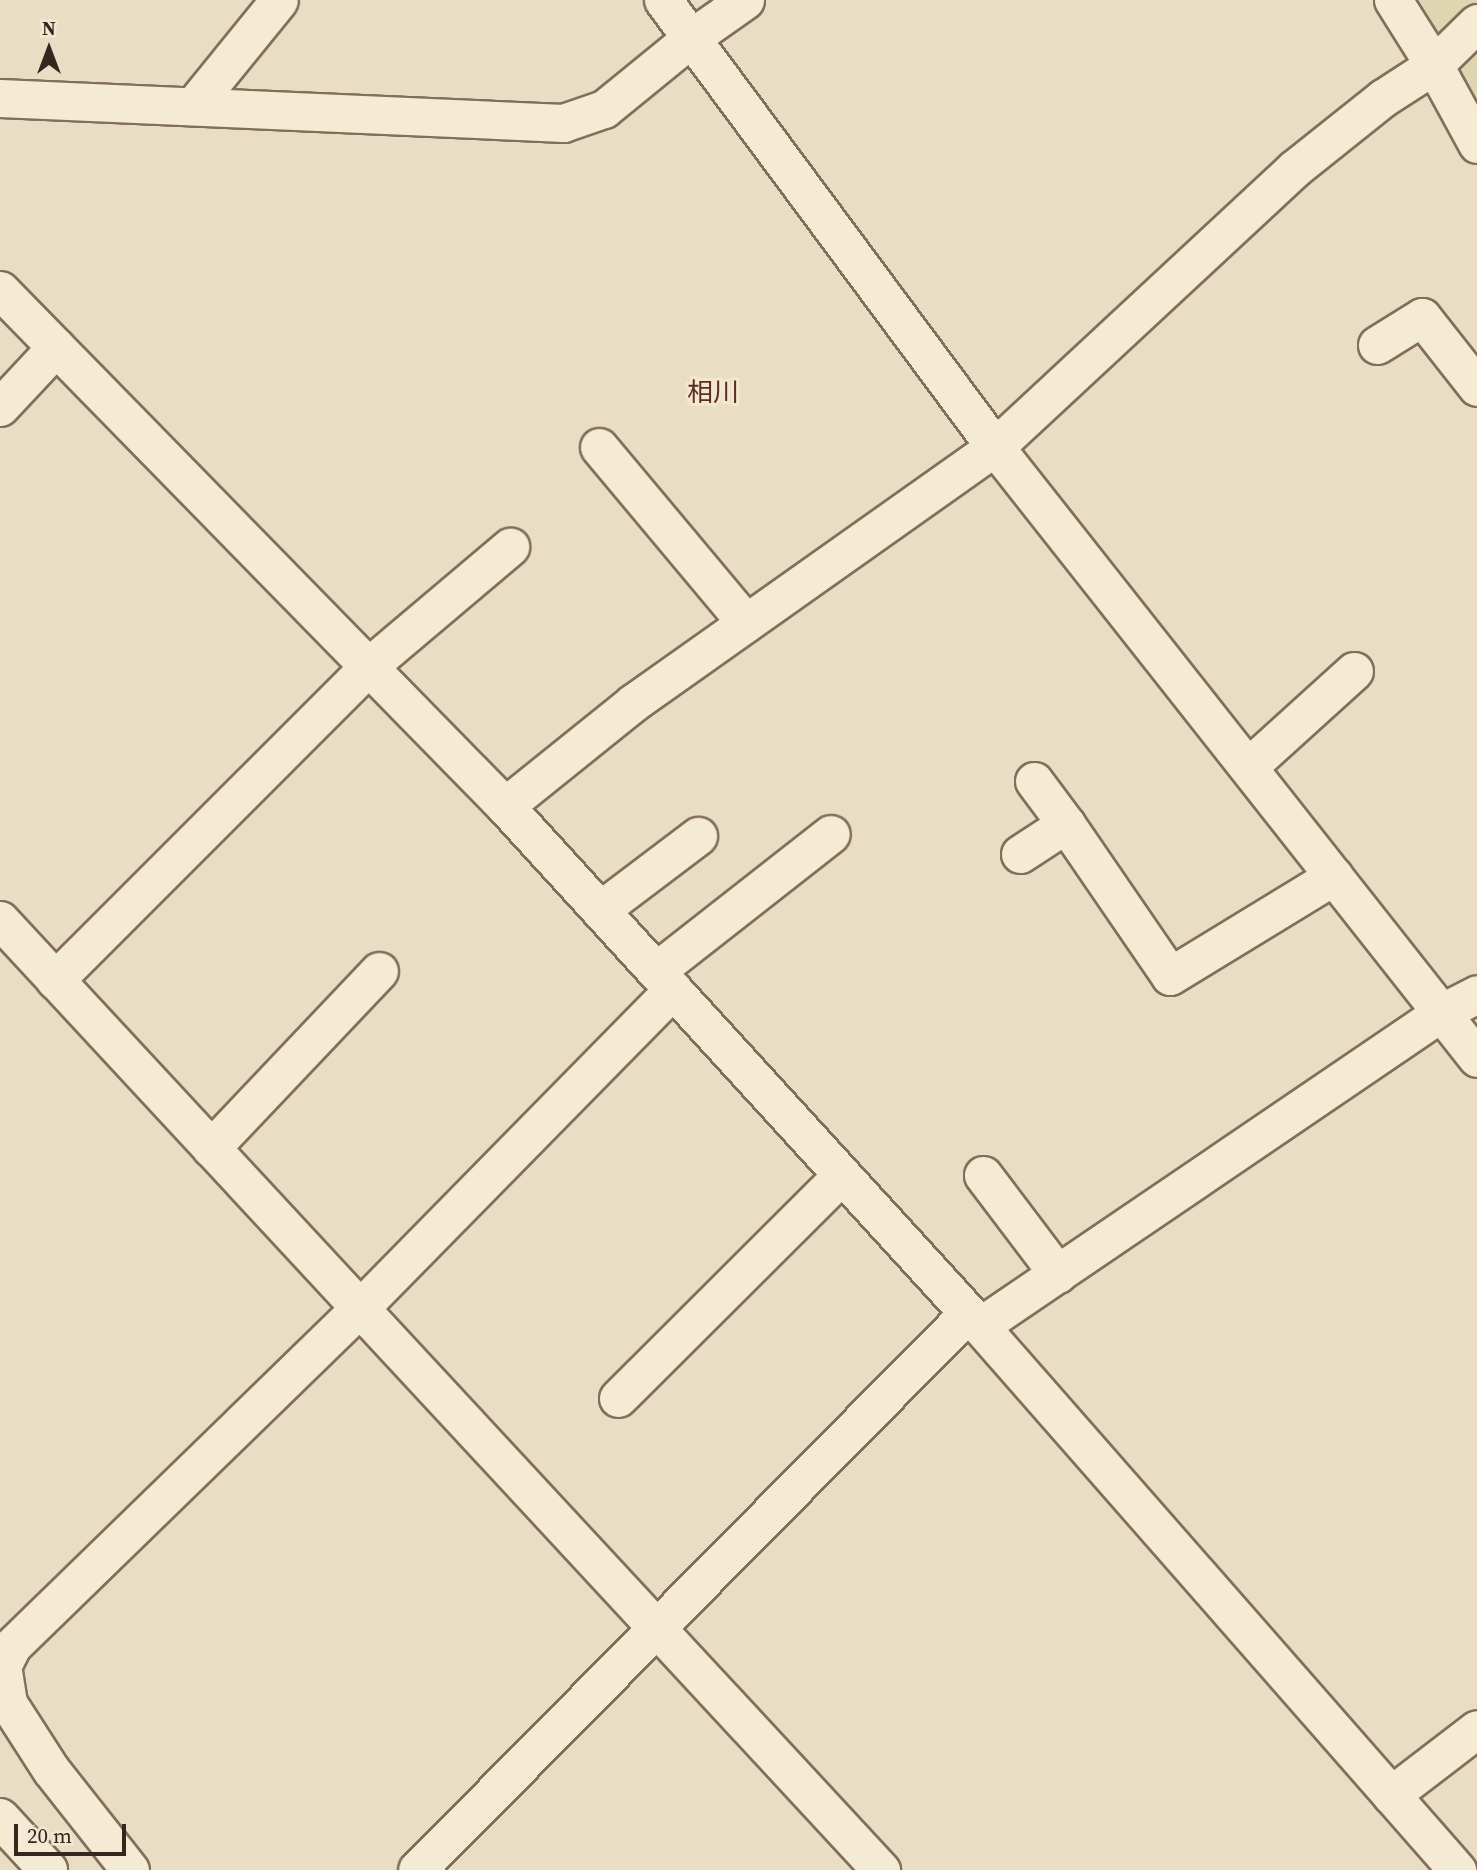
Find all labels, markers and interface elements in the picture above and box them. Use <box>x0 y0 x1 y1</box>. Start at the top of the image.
north arrow <box>14 14 84 84</box>
text: N <box>42 15 56 41</box>
district label: 相川 <box>687 377 739 409</box>
scale bar <box>18 1811 130 1855</box>
text: 20 m <box>27 1821 72 1850</box>

